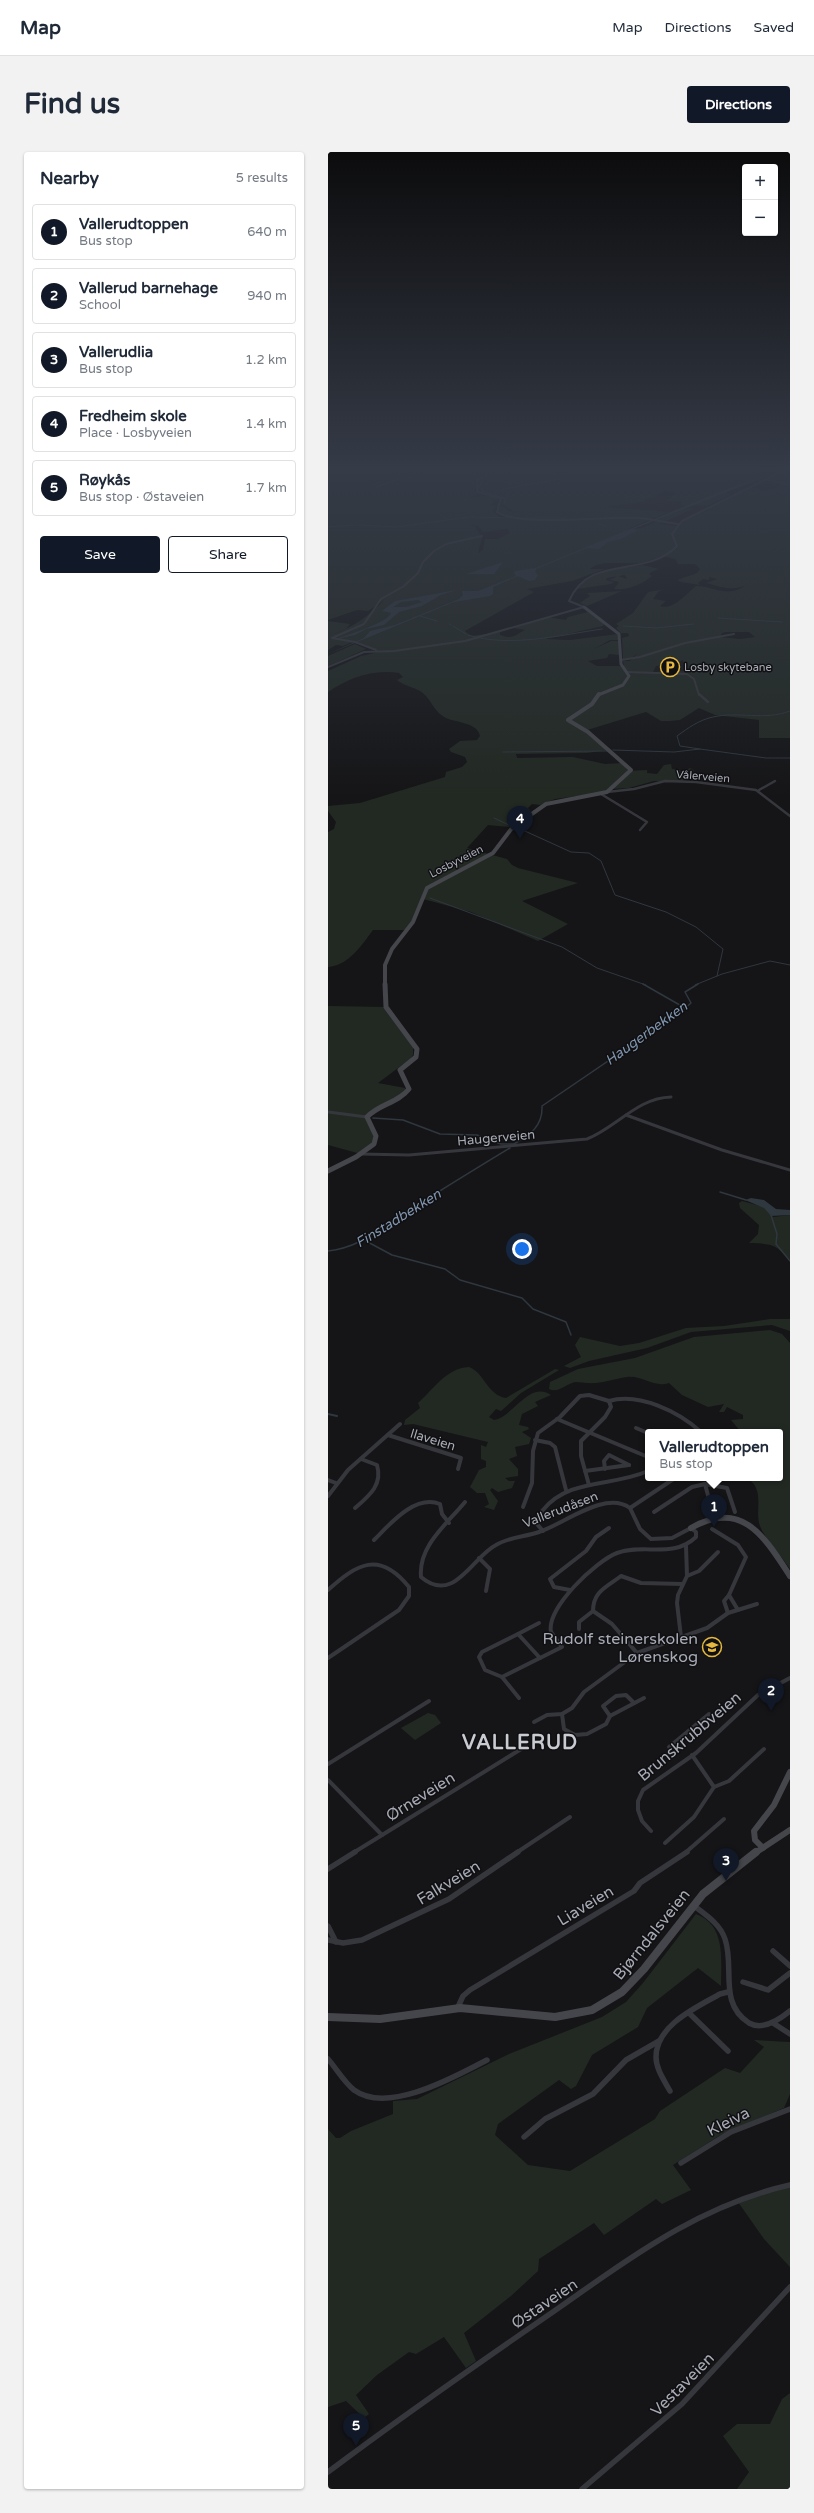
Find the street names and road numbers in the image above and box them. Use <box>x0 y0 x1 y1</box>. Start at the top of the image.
street label: Vålerveien <box>675 768 730 785</box>
street label: Losbyveien <box>427 842 485 881</box>
street label: Haugerveien <box>456 1127 536 1149</box>
street label: Ilaveien <box>408 1425 457 1454</box>
street label: Vallerudåsen <box>520 1488 600 1532</box>
street label: Brunskrubbveien <box>634 1688 746 1786</box>
street label: Ørneveien <box>382 1768 459 1826</box>
street label: Falkveien <box>413 1856 484 1910</box>
street label: Liaveien <box>554 1881 617 1930</box>
street label: Bjørndalsveien <box>609 1885 695 1984</box>
street label: Kleiva <box>704 2103 753 2141</box>
street label: Østaveien <box>508 2274 582 2333</box>
street label: Vestaveien <box>647 2349 719 2421</box>

